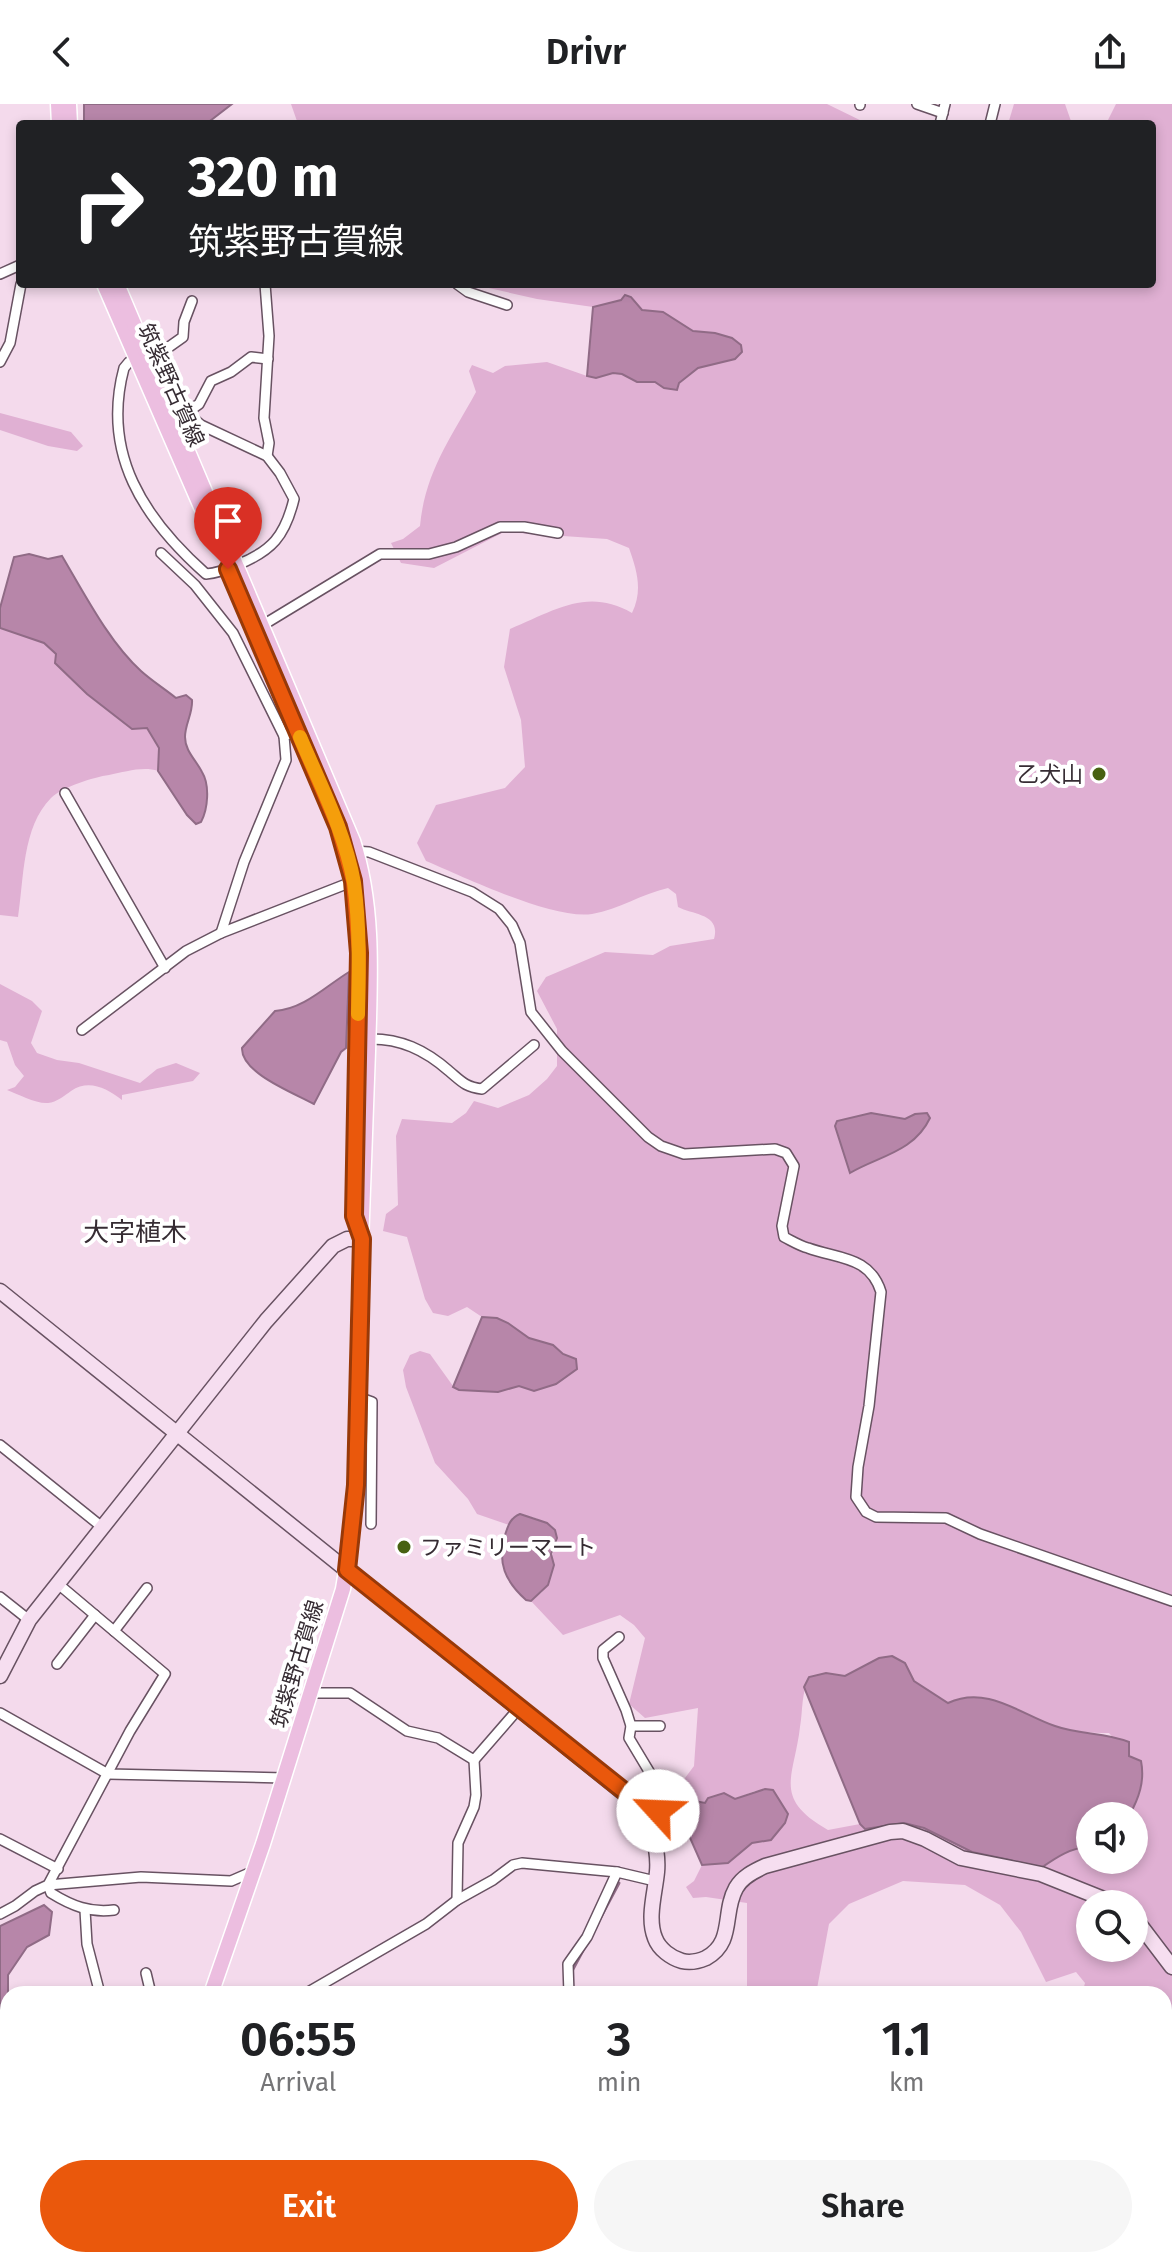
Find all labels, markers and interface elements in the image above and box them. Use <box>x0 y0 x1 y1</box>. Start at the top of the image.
icon: back <box>40 30 84 74</box>
text: Drivr <box>546 30 626 74</box>
icon: share <box>1088 30 1132 74</box>
text: 320 m <box>188 144 339 211</box>
icon: right <box>56 152 160 256</box>
text: 筑紫野古賀線 <box>188 220 404 264</box>
street label: 筑紫野古賀線 <box>132 319 210 451</box>
pin <box>194 487 262 569</box>
icon: arrive <box>206 499 250 543</box>
place label: 乙犬山 <box>1017 761 1083 788</box>
marker: 乙犬山 <box>1090 765 1108 783</box>
district label: 大字植木 <box>83 1217 187 1248</box>
place label: ファミリーマート <box>420 1534 596 1561</box>
marker: ファミリーマート <box>395 1538 413 1556</box>
street label: 筑紫野古賀線 <box>265 1597 329 1731</box>
position arrow <box>616 1769 700 1853</box>
map controls <box>1076 1802 1148 1962</box>
button: sound <box>1076 1802 1148 1874</box>
button: search <box>1076 1890 1148 1962</box>
text: 06:55 <box>240 2010 357 2068</box>
text: 3 <box>607 2010 631 2068</box>
text: 1.1 <box>882 2010 932 2068</box>
text: Arrival <box>260 2067 336 2098</box>
text: min <box>597 2067 642 2098</box>
text: km <box>889 2067 925 2098</box>
button: Exit <box>40 2160 578 2252</box>
button: Share <box>594 2160 1132 2252</box>

